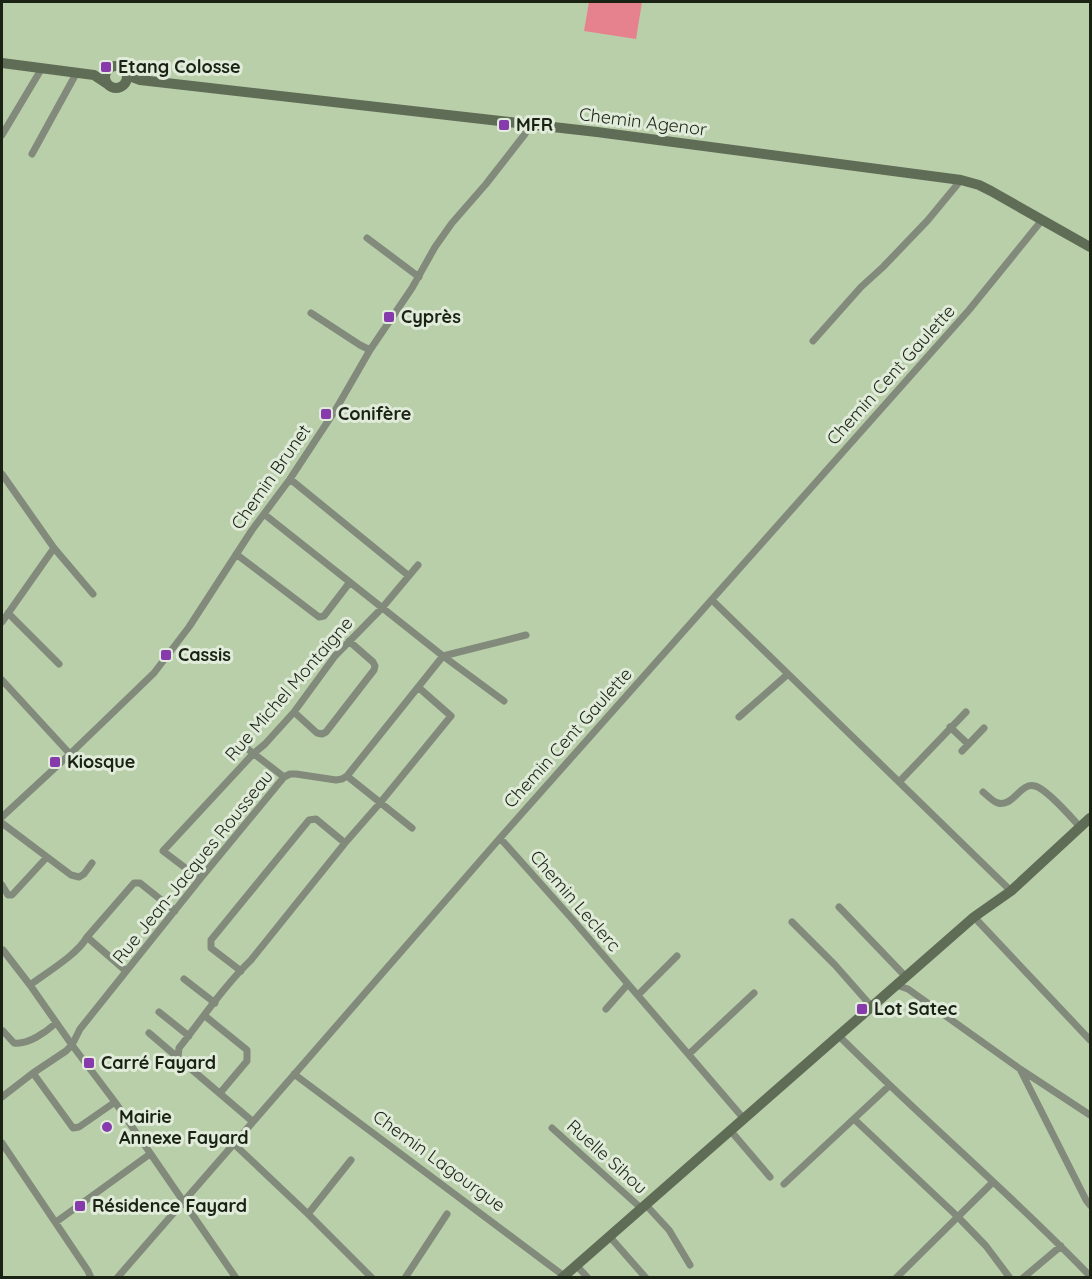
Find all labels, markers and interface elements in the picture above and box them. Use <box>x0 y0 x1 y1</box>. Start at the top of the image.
place label: Etang Colosse <box>118 55 241 78</box>
marker: Etang Colosse <box>99 60 113 74</box>
street label: Chemin Agenor <box>578 102 708 141</box>
place label: MFR <box>516 113 553 136</box>
marker: MFR <box>497 118 511 132</box>
street label: Chemin Cent Gaulette <box>821 300 960 450</box>
place label: Cyprès <box>401 305 461 328</box>
marker: Cyprès <box>382 310 396 324</box>
place label: Conifère <box>338 402 411 425</box>
marker: Conifère <box>319 407 333 421</box>
street label: Chemin Brunet <box>226 420 315 534</box>
street label: Rue Michel Montaigne <box>220 612 358 765</box>
place label: Cassis <box>178 643 231 666</box>
marker: Cassis <box>159 648 173 662</box>
street label: Chemin Cent Gaulette <box>498 663 637 813</box>
place label: Kiosque <box>67 750 135 773</box>
marker: Kiosque <box>48 755 62 769</box>
street label: Rue Jean-Jacques Rousseau <box>107 765 278 968</box>
street label: Chemin Leclerc <box>525 845 626 956</box>
place label: Lot Satec <box>874 997 957 1020</box>
marker: Lot Satec <box>855 1002 869 1016</box>
place label: Carré Fayard <box>101 1051 216 1074</box>
marker: Carré Fayard <box>82 1056 96 1070</box>
place label: Mairie Annexe Fayard <box>119 1105 249 1149</box>
street label: Chemin Lagourgue <box>368 1105 510 1216</box>
street label: Ruelle Sihou <box>562 1114 652 1199</box>
marker: Mairie Annexe Fayard <box>100 1120 114 1134</box>
place label: Résidence Fayard <box>92 1194 247 1217</box>
marker: Résidence Fayard <box>73 1199 87 1213</box>

